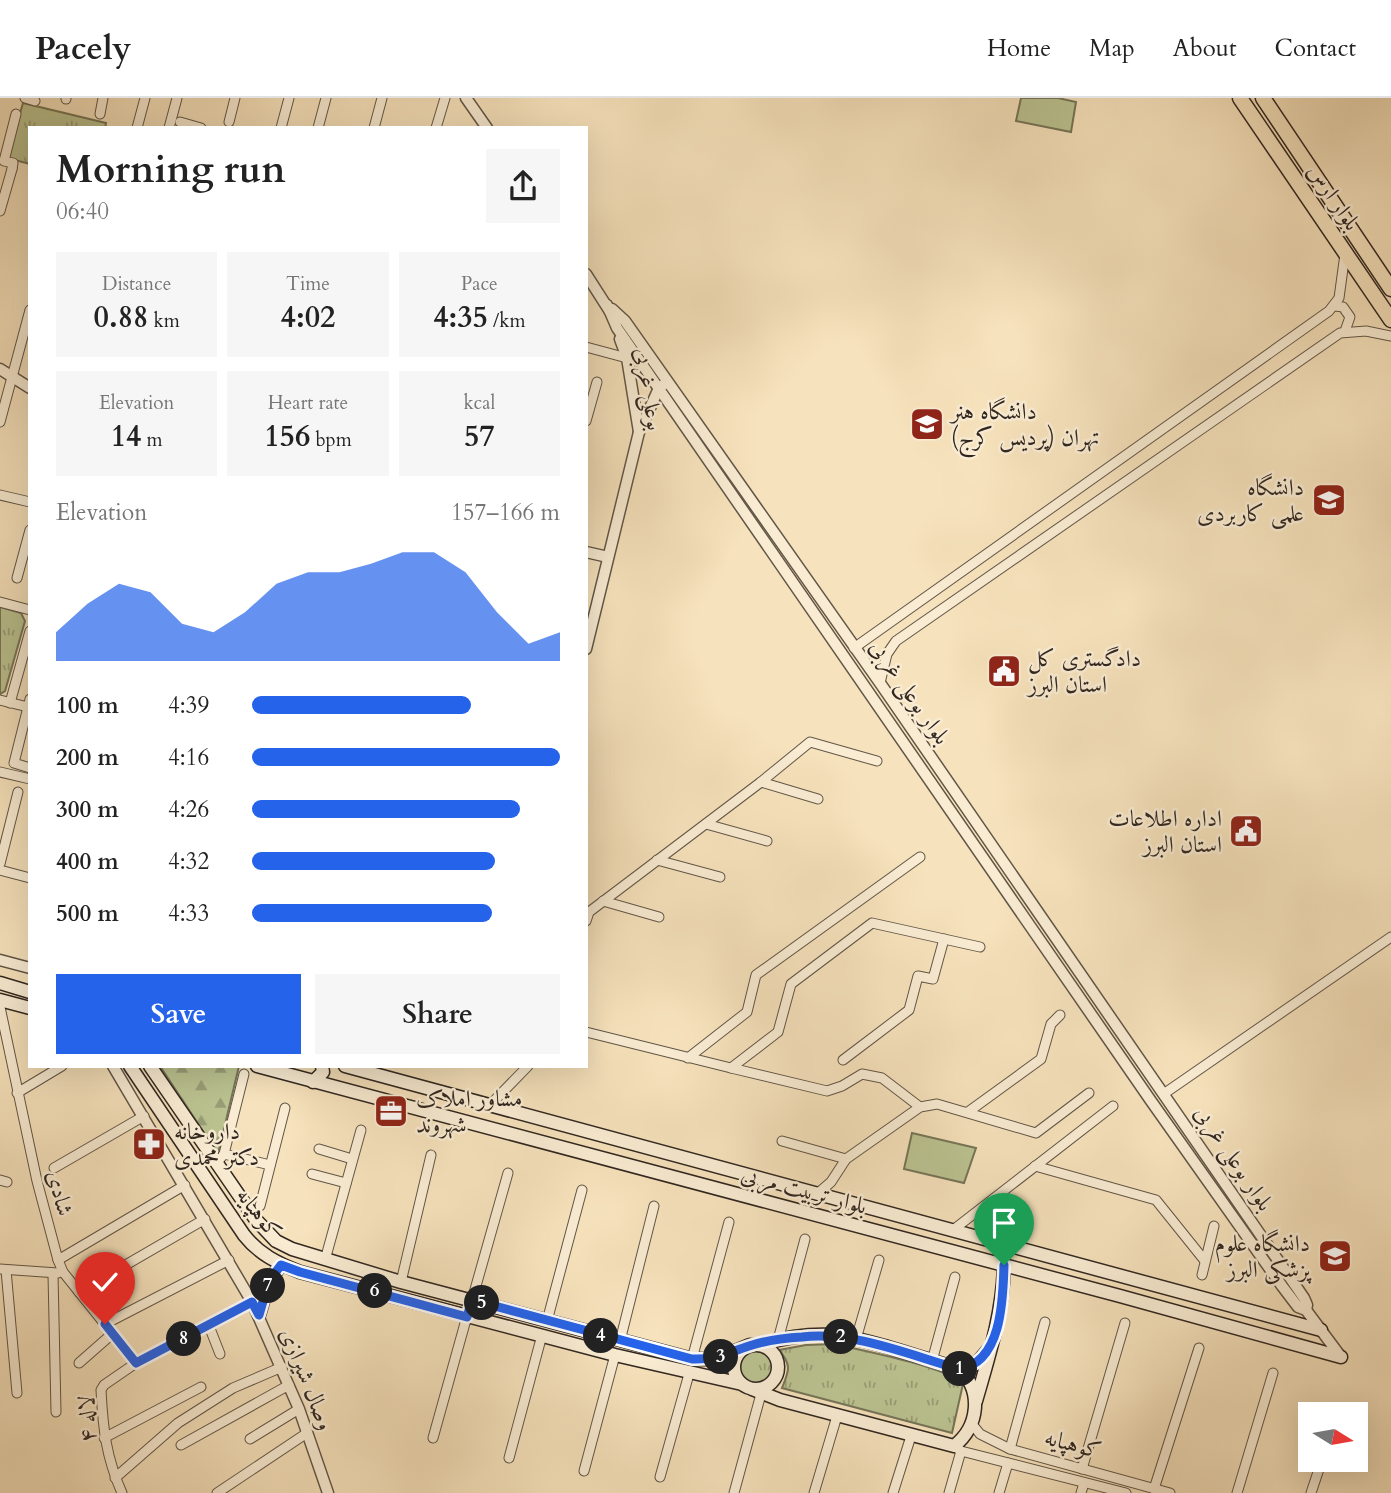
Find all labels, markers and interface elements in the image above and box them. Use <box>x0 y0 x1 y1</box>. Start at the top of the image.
text: Pacely <box>35 26 131 71</box>
text: Home <box>987 32 1051 65</box>
text: Map <box>1089 32 1135 65</box>
text: About <box>1173 32 1237 65</box>
text: Contact <box>1275 32 1356 65</box>
text: Morning run <box>56 144 286 196</box>
button: share <box>486 149 560 223</box>
street label: بلوار ارس <box>1300 157 1368 237</box>
text: 06:40 <box>56 196 109 227</box>
text: Distance <box>102 271 171 297</box>
text: Time <box>286 271 330 297</box>
text: Pace <box>461 271 498 297</box>
text: 0.88 <box>94 297 148 338</box>
text: 4:02 <box>281 297 335 338</box>
text: 4:35 <box>433 297 488 338</box>
text: km <box>148 308 180 334</box>
text: /km <box>488 308 525 334</box>
street label: بوعلی غربی <box>625 345 671 433</box>
text: Elevation <box>99 390 174 416</box>
text: Heart rate <box>268 390 348 416</box>
text: kcal <box>463 390 495 416</box>
place label: دانشگاه هنر تهران (پردیس کرج) <box>949 396 1099 458</box>
school or university icon: دانشگاه هنر تهران (پردیس کرج) <box>908 405 946 443</box>
text: 14 <box>111 416 141 457</box>
text: 156 <box>264 416 310 457</box>
text: 57 <box>464 416 495 457</box>
text: m <box>141 427 163 453</box>
text: bpm <box>310 427 352 453</box>
place label: دانشگاه علمی کاربردی <box>1197 472 1304 529</box>
school or university icon: دانشگاه علمی کاربردی <box>1310 481 1348 519</box>
text: Elevation <box>56 497 147 528</box>
text: 157–166 m <box>451 497 560 528</box>
street label: بلوار بوعلی غربی <box>861 633 958 752</box>
place label: دادگستری کل استان البرز <box>1026 643 1141 700</box>
public building icon: دادگستری کل استان البرز <box>985 652 1023 690</box>
text: 100 m <box>56 690 119 721</box>
text: 4:39 <box>168 690 209 721</box>
text: 200 m <box>56 742 119 773</box>
text: 4:16 <box>168 742 209 773</box>
text: 300 m <box>56 794 119 825</box>
text: 4:26 <box>168 794 209 825</box>
place label: اداره اطلاعات استان البرز <box>1108 803 1222 860</box>
public building icon: اداره اطلاعات استان البرز <box>1227 812 1265 850</box>
text: 400 m <box>56 846 119 877</box>
text: 4:32 <box>168 846 209 877</box>
text: 500 m <box>56 898 119 929</box>
text: 4:33 <box>168 898 209 929</box>
button: Save <box>56 974 301 1054</box>
button: Share <box>315 974 560 1054</box>
place label: مشاور املاک شهروند <box>416 1083 523 1140</box>
office icon: مشاور املاک شهروند <box>372 1092 410 1130</box>
street label: بلوار بوعلی غربی <box>1186 1099 1281 1218</box>
place label: داروخانه دکتر محمدی <box>174 1116 259 1173</box>
pharmacy icon: داروخانه دکتر محمدی <box>130 1125 168 1163</box>
street label: بلوار تربیت مربی <box>738 1158 870 1222</box>
street label: شادی <box>39 1167 81 1219</box>
street label: کوهپایه <box>229 1181 289 1245</box>
pin <box>974 1193 1034 1265</box>
icon: arrive <box>985 1204 1023 1242</box>
place label: دانشگاه علوم پزشکی البرز <box>1215 1228 1312 1285</box>
school or university icon: دانشگاه علوم پزشکی البرز <box>1316 1237 1354 1275</box>
pin <box>75 1252 135 1324</box>
icon: check <box>86 1263 124 1301</box>
pin: 7 <box>250 1268 286 1304</box>
text: 7 <box>263 1272 272 1298</box>
pin: 6 <box>358 1274 392 1308</box>
text: 6 <box>370 1277 379 1303</box>
pin: 5 <box>464 1286 500 1320</box>
text: 5 <box>477 1289 486 1315</box>
pin: 4 <box>584 1318 618 1354</box>
pin: 2 <box>824 1320 858 1354</box>
pin: 8 <box>166 1322 202 1356</box>
text: 4 <box>596 1322 605 1348</box>
street label: وصال شیرازی <box>272 1323 342 1435</box>
text: 2 <box>836 1323 845 1349</box>
text: 8 <box>179 1325 188 1351</box>
pin: 3 <box>704 1340 738 1374</box>
text: 3 <box>716 1343 725 1369</box>
pin: 1 <box>942 1352 978 1386</box>
text: 1 <box>955 1355 964 1381</box>
street label: لاله ۴ <box>71 1395 103 1443</box>
north arrow <box>1298 1402 1368 1472</box>
map controls <box>1298 1402 1368 1472</box>
street label: کوهپایه <box>1041 1422 1105 1466</box>

